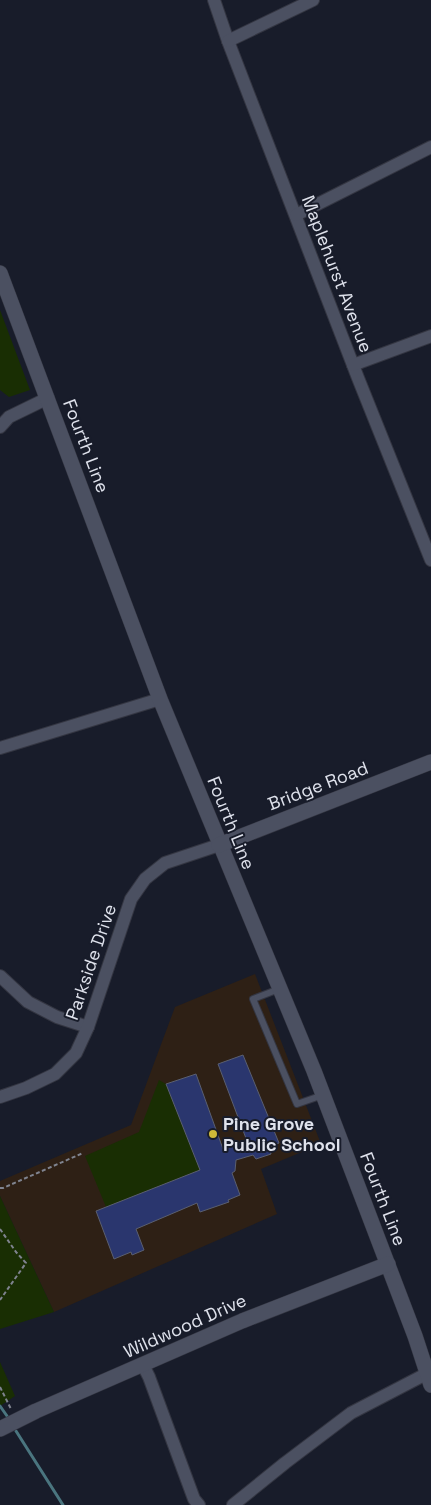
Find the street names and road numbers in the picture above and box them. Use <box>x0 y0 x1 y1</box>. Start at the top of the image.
street label: Maplehurst Avenue <box>297 192 378 356</box>
street label: Fourth Line <box>58 396 115 496</box>
street label: Bridge Road <box>264 756 371 815</box>
street label: Fourth Line <box>202 773 261 873</box>
street label: Parkside Drive <box>60 901 121 1023</box>
street label: Fourth Line <box>355 1149 412 1249</box>
street label: Wildwood Drive <box>120 1288 250 1363</box>

